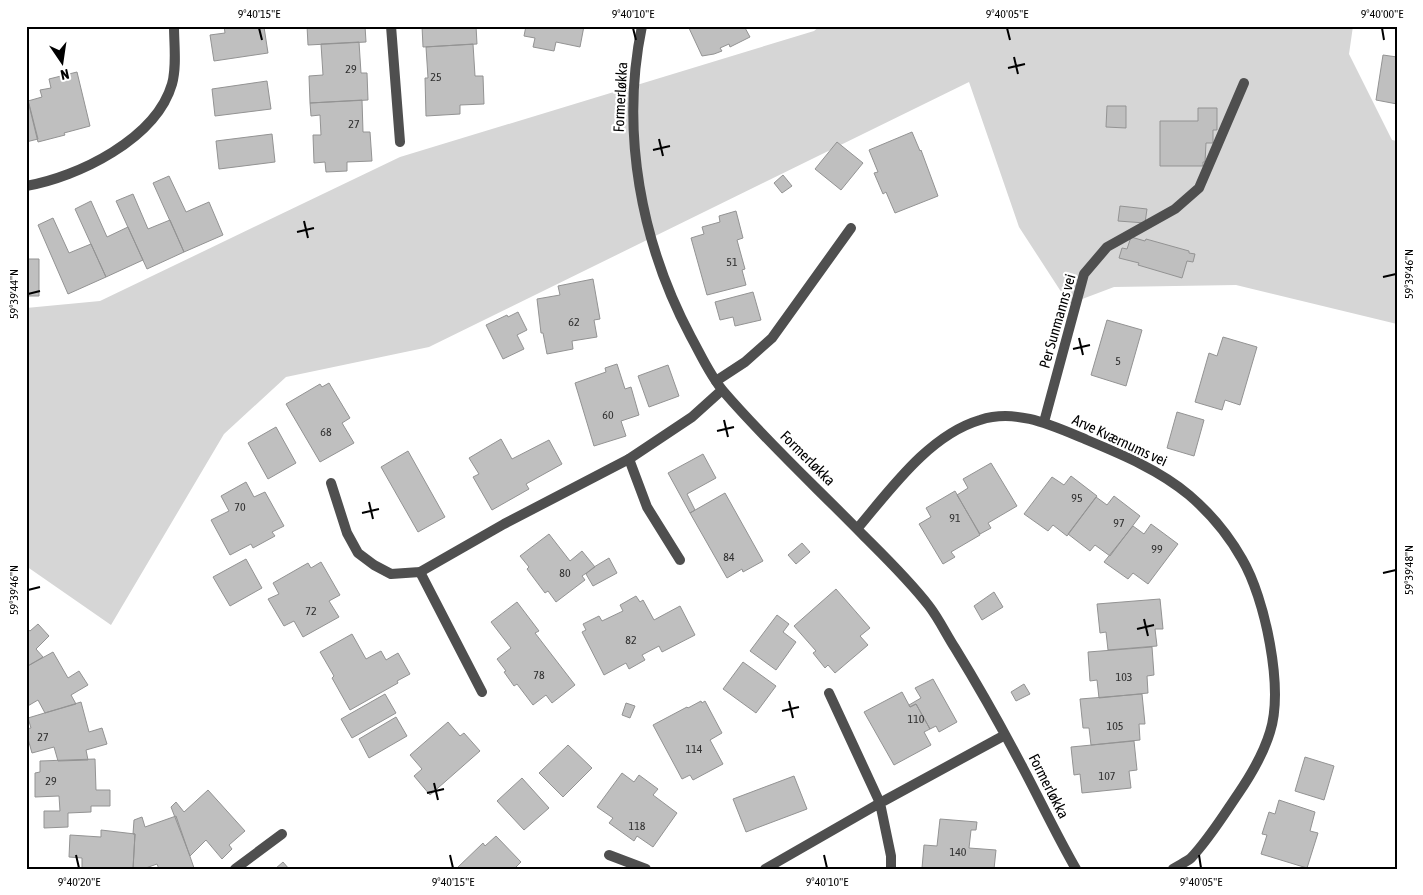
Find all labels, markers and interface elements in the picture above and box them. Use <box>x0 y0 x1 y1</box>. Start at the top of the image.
text: 9°40'15"E <box>238 7 280 21</box>
text: 9°40'10"E <box>612 7 654 21</box>
text: 9°40'05"E <box>986 7 1028 21</box>
text: 9°40'00"E <box>1361 7 1403 21</box>
north arrow <box>38 38 88 88</box>
street label: Formerløkka <box>610 61 630 133</box>
house number: 29 <box>345 62 357 76</box>
text: N <box>59 66 71 83</box>
house number: 25 <box>430 70 442 84</box>
house number: 27 <box>348 117 360 131</box>
text: 59°39'46"N <box>1402 249 1416 299</box>
house number: 51 <box>726 255 738 269</box>
text: 59°39'44"N <box>7 269 21 319</box>
street label: Per Sunmanns vei <box>1035 272 1079 370</box>
house number: 62 <box>568 315 580 329</box>
house number: 5 <box>1115 354 1121 368</box>
house number: 60 <box>602 408 614 422</box>
street label: Arve Kværnums vei <box>1070 411 1170 469</box>
house number: 68 <box>320 425 332 439</box>
street label: Formerløkka <box>777 427 839 489</box>
house number: 95 <box>1071 491 1083 505</box>
house number: 70 <box>234 500 246 514</box>
house number: 91 <box>949 511 961 525</box>
house number: 97 <box>1113 516 1125 530</box>
house number: 99 <box>1151 542 1163 556</box>
text: 59°39'48"N <box>1402 545 1416 595</box>
house number: 84 <box>723 550 735 564</box>
text: 59°39'46"N <box>7 565 21 615</box>
house number: 80 <box>559 566 571 580</box>
house number: 72 <box>305 604 317 618</box>
house number: 82 <box>625 633 637 647</box>
house number: 78 <box>533 668 545 682</box>
house number: 103 <box>1116 670 1132 684</box>
house number: 110 <box>908 712 925 726</box>
house number: 105 <box>1107 719 1123 733</box>
house number: 27 <box>37 730 49 744</box>
house number: 114 <box>686 742 703 756</box>
street label: Formerløkka <box>1025 751 1073 821</box>
house number: 107 <box>1099 769 1116 783</box>
house number: 29 <box>45 774 57 788</box>
house number: 118 <box>629 819 646 833</box>
house number: 140 <box>950 845 967 859</box>
text: 9°40'20"E <box>58 875 100 889</box>
text: 9°40'15"E <box>432 875 474 889</box>
text: 9°40'10"E <box>806 875 848 889</box>
text: 9°40'05"E <box>1180 875 1222 889</box>

